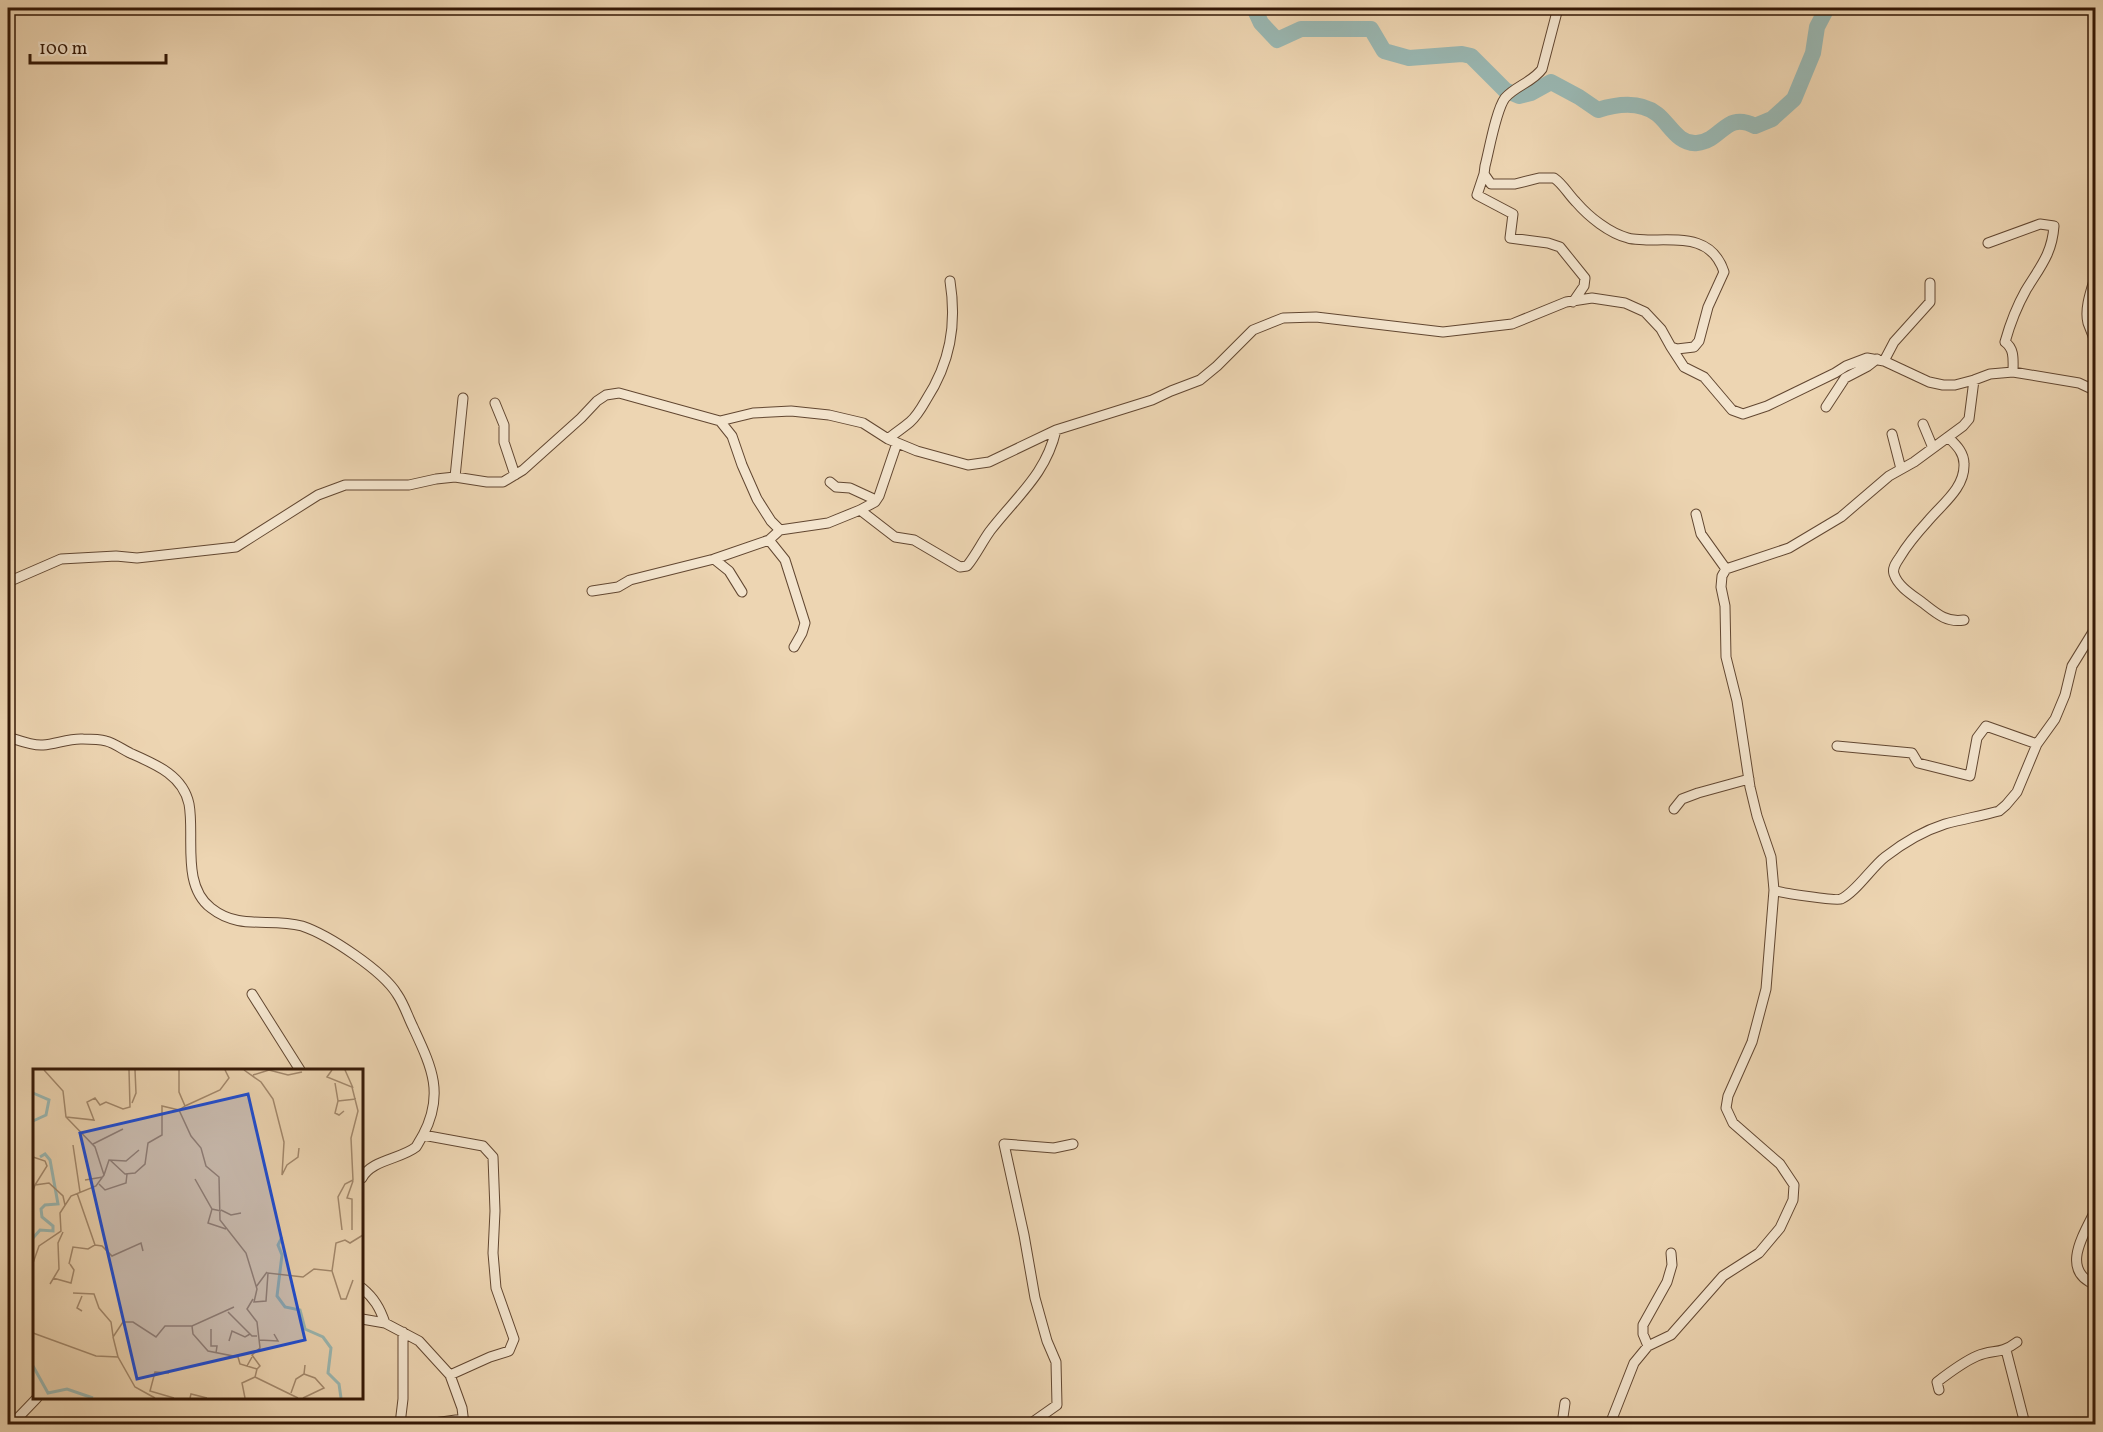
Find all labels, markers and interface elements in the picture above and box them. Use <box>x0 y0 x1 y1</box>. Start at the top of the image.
scale bar <box>30 27 166 65</box>
text: 100 m <box>39 37 88 62</box>
inset map <box>33 1069 363 1399</box>

